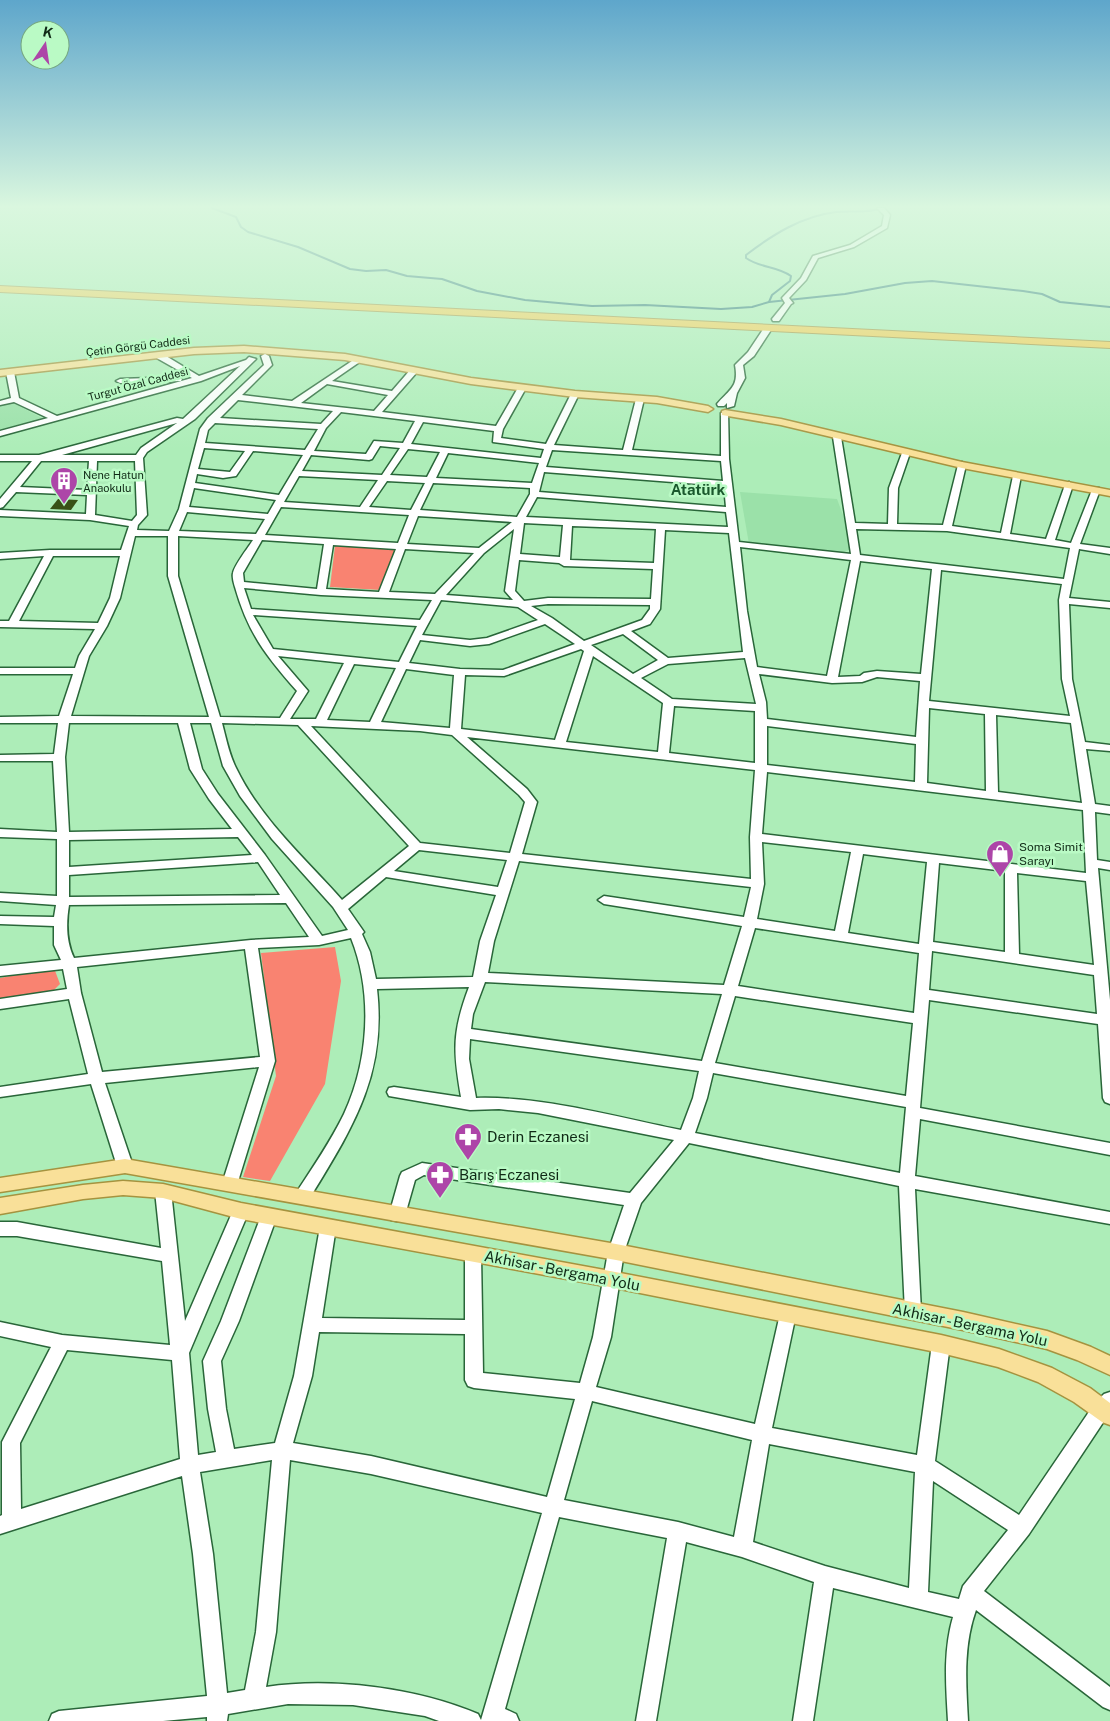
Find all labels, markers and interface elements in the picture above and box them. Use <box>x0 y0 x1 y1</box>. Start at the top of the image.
north arrow <box>20 20 70 70</box>
text: K <box>41 23 55 41</box>
street label: Çetin Görgü Caddesi <box>85 334 191 359</box>
street label: Turgut Özal Caddesi <box>86 364 189 403</box>
building icon: Nene Hatun Anaokulu <box>49 466 79 505</box>
place label: Nene Hatun Anaokulu <box>83 469 144 494</box>
district label: Atatürk <box>671 481 726 498</box>
shop icon: Soma Simit Sarayı <box>985 839 1015 878</box>
place label: Soma Simit Sarayı <box>1019 840 1083 868</box>
pharmacy icon: Derin Eczanesi <box>453 1122 483 1161</box>
place label: Derin Eczanesi <box>487 1128 589 1145</box>
pharmacy icon: Barış Eczanesi <box>425 1160 455 1199</box>
place label: Barış Eczanesi <box>459 1166 559 1183</box>
street label: Akhisar - Bergama Yolu <box>483 1247 641 1294</box>
street label: Akhisar - Bergama Yolu <box>891 1300 1049 1349</box>

